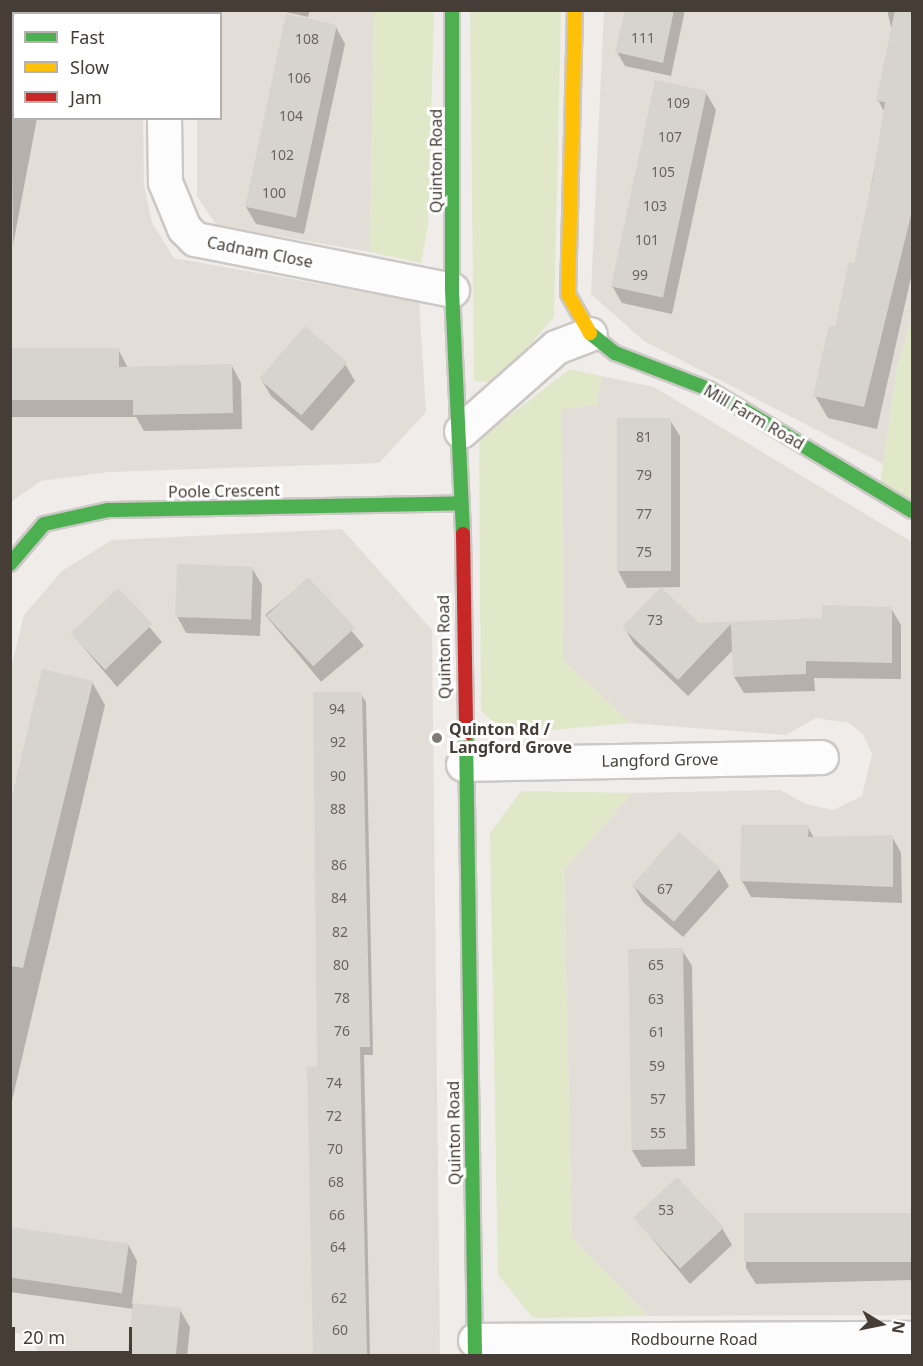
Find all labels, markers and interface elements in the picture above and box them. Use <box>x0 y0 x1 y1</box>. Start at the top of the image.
legend <box>12 12 222 120</box>
text: Fast <box>70 25 105 49</box>
house number: 111 <box>631 30 655 46</box>
house number: 108 <box>295 31 319 47</box>
text: Slow <box>70 55 109 79</box>
house number: 106 <box>287 70 311 86</box>
text: Jam <box>70 85 102 109</box>
house number: 109 <box>666 95 690 111</box>
house number: 104 <box>279 108 303 124</box>
street label: Quinton Road <box>426 109 446 213</box>
house number: 107 <box>658 129 682 145</box>
house number: 102 <box>270 147 294 163</box>
house number: 105 <box>651 164 675 180</box>
house number: 100 <box>262 185 286 201</box>
house number: 103 <box>643 198 667 214</box>
street label: Cadnam Close <box>205 232 315 272</box>
house number: 101 <box>635 232 659 248</box>
house number: 99 <box>632 267 648 283</box>
street label: Mill Farm Road <box>700 381 808 453</box>
house number: 81 <box>636 429 652 445</box>
house number: 79 <box>636 467 652 483</box>
street label: Poole Crescent <box>168 480 280 502</box>
house number: 77 <box>636 506 652 522</box>
house number: 75 <box>636 544 652 560</box>
street label: Quinton Road <box>433 595 455 699</box>
house number: 73 <box>647 612 663 628</box>
house number: 94 <box>329 701 345 717</box>
place label: Quinton Rd / Langford Grove <box>449 719 572 757</box>
marker: Quinton Rd / Langford Grove <box>430 731 444 745</box>
house number: 92 <box>330 734 346 750</box>
street label: Langford Grove <box>601 749 719 771</box>
house number: 90 <box>330 768 346 784</box>
house number: 88 <box>330 801 346 817</box>
house number: 86 <box>331 857 347 873</box>
house number: 67 <box>657 881 673 897</box>
house number: 84 <box>331 890 347 906</box>
house number: 82 <box>332 924 348 940</box>
house number: 80 <box>333 957 349 973</box>
house number: 65 <box>648 957 664 973</box>
house number: 78 <box>334 990 350 1006</box>
house number: 63 <box>648 991 664 1007</box>
house number: 76 <box>334 1023 350 1039</box>
house number: 61 <box>649 1024 665 1040</box>
house number: 59 <box>649 1058 665 1074</box>
house number: 74 <box>326 1075 342 1091</box>
street label: Quinton Road <box>443 1081 465 1185</box>
house number: 57 <box>650 1091 666 1107</box>
house number: 72 <box>326 1108 342 1124</box>
house number: 55 <box>650 1125 666 1141</box>
house number: 70 <box>327 1141 343 1157</box>
house number: 68 <box>328 1174 344 1190</box>
house number: 53 <box>658 1202 674 1218</box>
house number: 66 <box>329 1207 345 1223</box>
house number: 64 <box>330 1239 346 1255</box>
house number: 62 <box>331 1290 347 1306</box>
north arrow <box>851 1294 911 1354</box>
scale bar <box>15 1315 135 1353</box>
text: N <box>887 1319 911 1335</box>
house number: 60 <box>332 1322 348 1338</box>
text: 20 m <box>23 1325 65 1349</box>
street label: Rodbourne Road <box>630 1329 758 1349</box>

